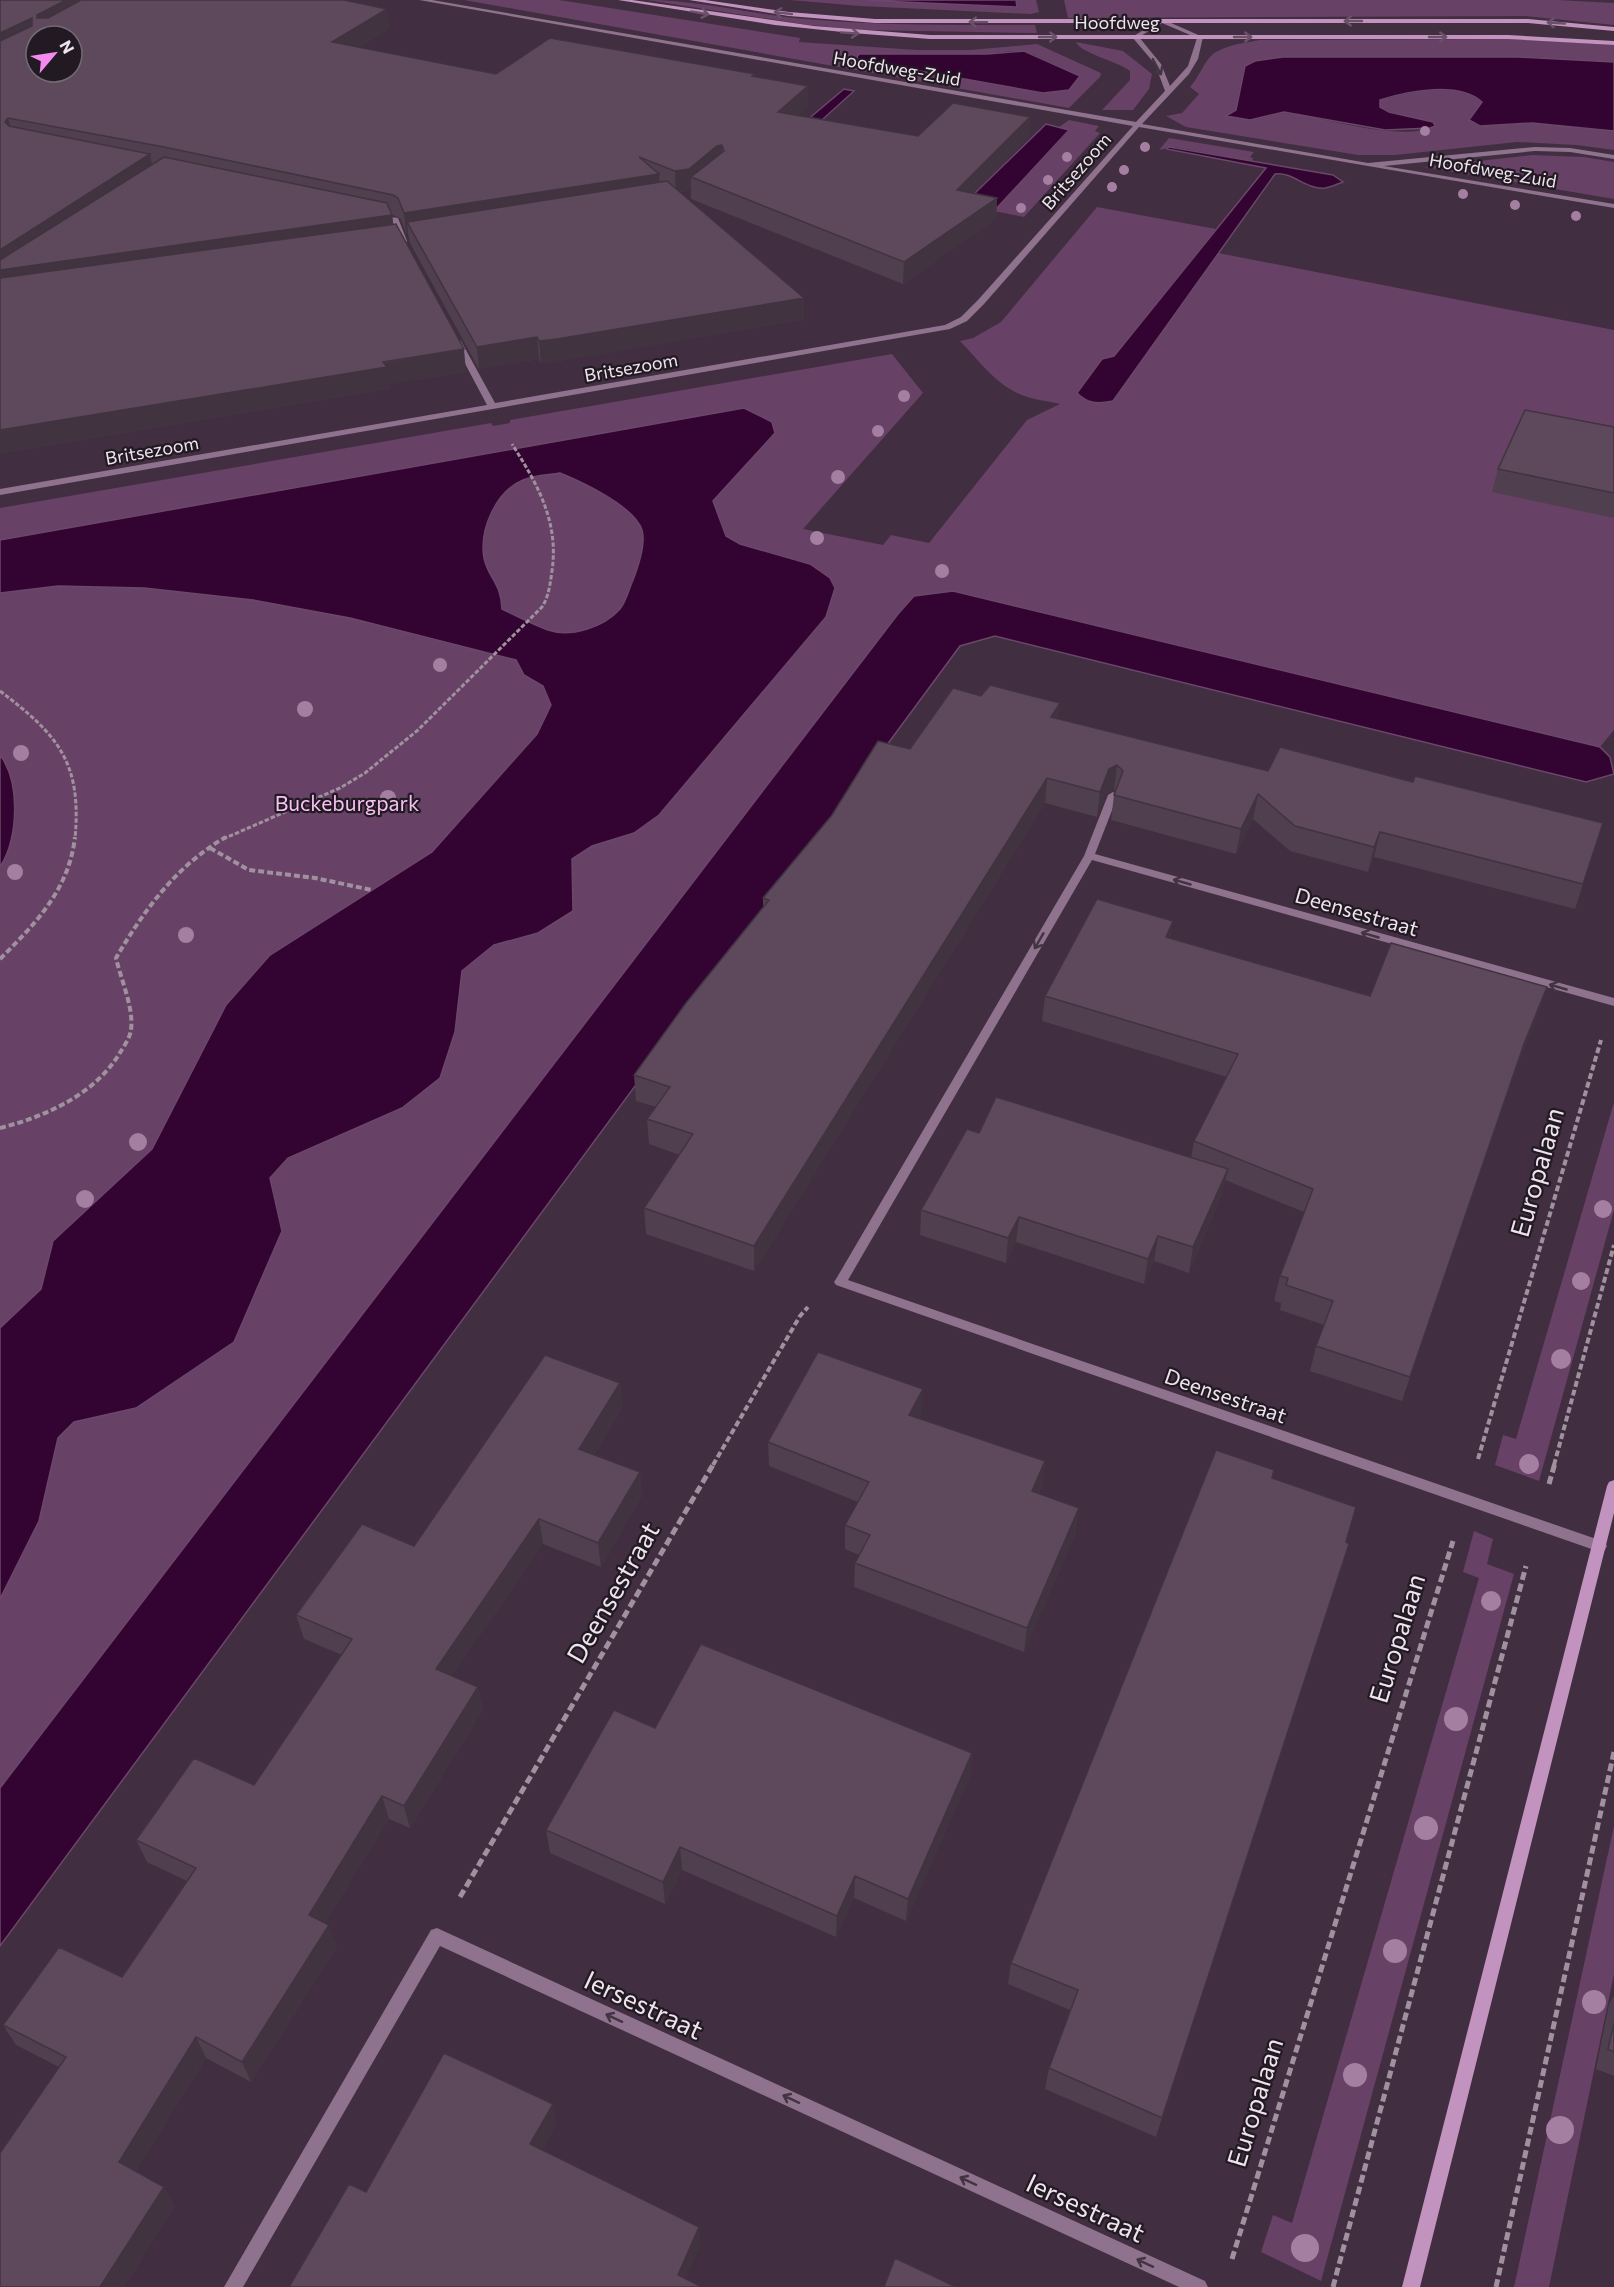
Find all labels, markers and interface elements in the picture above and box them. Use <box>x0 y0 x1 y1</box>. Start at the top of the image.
one-way arrow <box>774 7 794 18</box>
one-way arrow <box>689 8 709 19</box>
street label: Hoofdweg <box>1074 11 1160 33</box>
one-way arrow <box>1344 15 1364 26</box>
one-way arrow <box>968 16 988 28</box>
one-way arrow <box>1546 17 1566 28</box>
north arrow <box>24 24 84 84</box>
one-way arrow <box>840 27 860 38</box>
one-way arrow <box>1037 31 1057 43</box>
one-way arrow <box>1232 31 1252 43</box>
one-way arrow <box>1427 31 1447 43</box>
text: N <box>56 37 79 56</box>
street label: Hoofdweg-Zuid <box>832 46 962 90</box>
one-way arrow <box>1152 57 1163 75</box>
street label: Britsezoom <box>1037 128 1115 214</box>
street label: Hoofdweg-Zuid <box>1428 148 1558 192</box>
street label: Britsezoom <box>582 348 680 386</box>
street label: Britsezoom <box>103 431 201 469</box>
park label: Buckeburgpark <box>275 790 419 815</box>
one-way arrow <box>1173 876 1192 887</box>
street label: Deensestraat <box>1292 881 1422 941</box>
one-way arrow <box>1361 928 1380 940</box>
one-way arrow <box>1033 932 1045 949</box>
one-way arrow <box>1549 981 1568 992</box>
street label: Europalaan <box>1503 1104 1569 1240</box>
street label: Deensestraat <box>1162 1362 1290 1428</box>
street label: Deensestraat <box>559 1516 665 1668</box>
street label: Europalaan <box>1362 1570 1430 1706</box>
street label: Iersestraat <box>580 1963 708 2045</box>
one-way arrow <box>605 2011 623 2022</box>
street label: Europalaan <box>1220 2034 1288 2170</box>
one-way arrow <box>783 2093 801 2105</box>
street label: Iersestraat <box>1022 2166 1150 2248</box>
one-way arrow <box>960 2175 978 2186</box>
one-way arrow <box>1137 2256 1155 2268</box>

